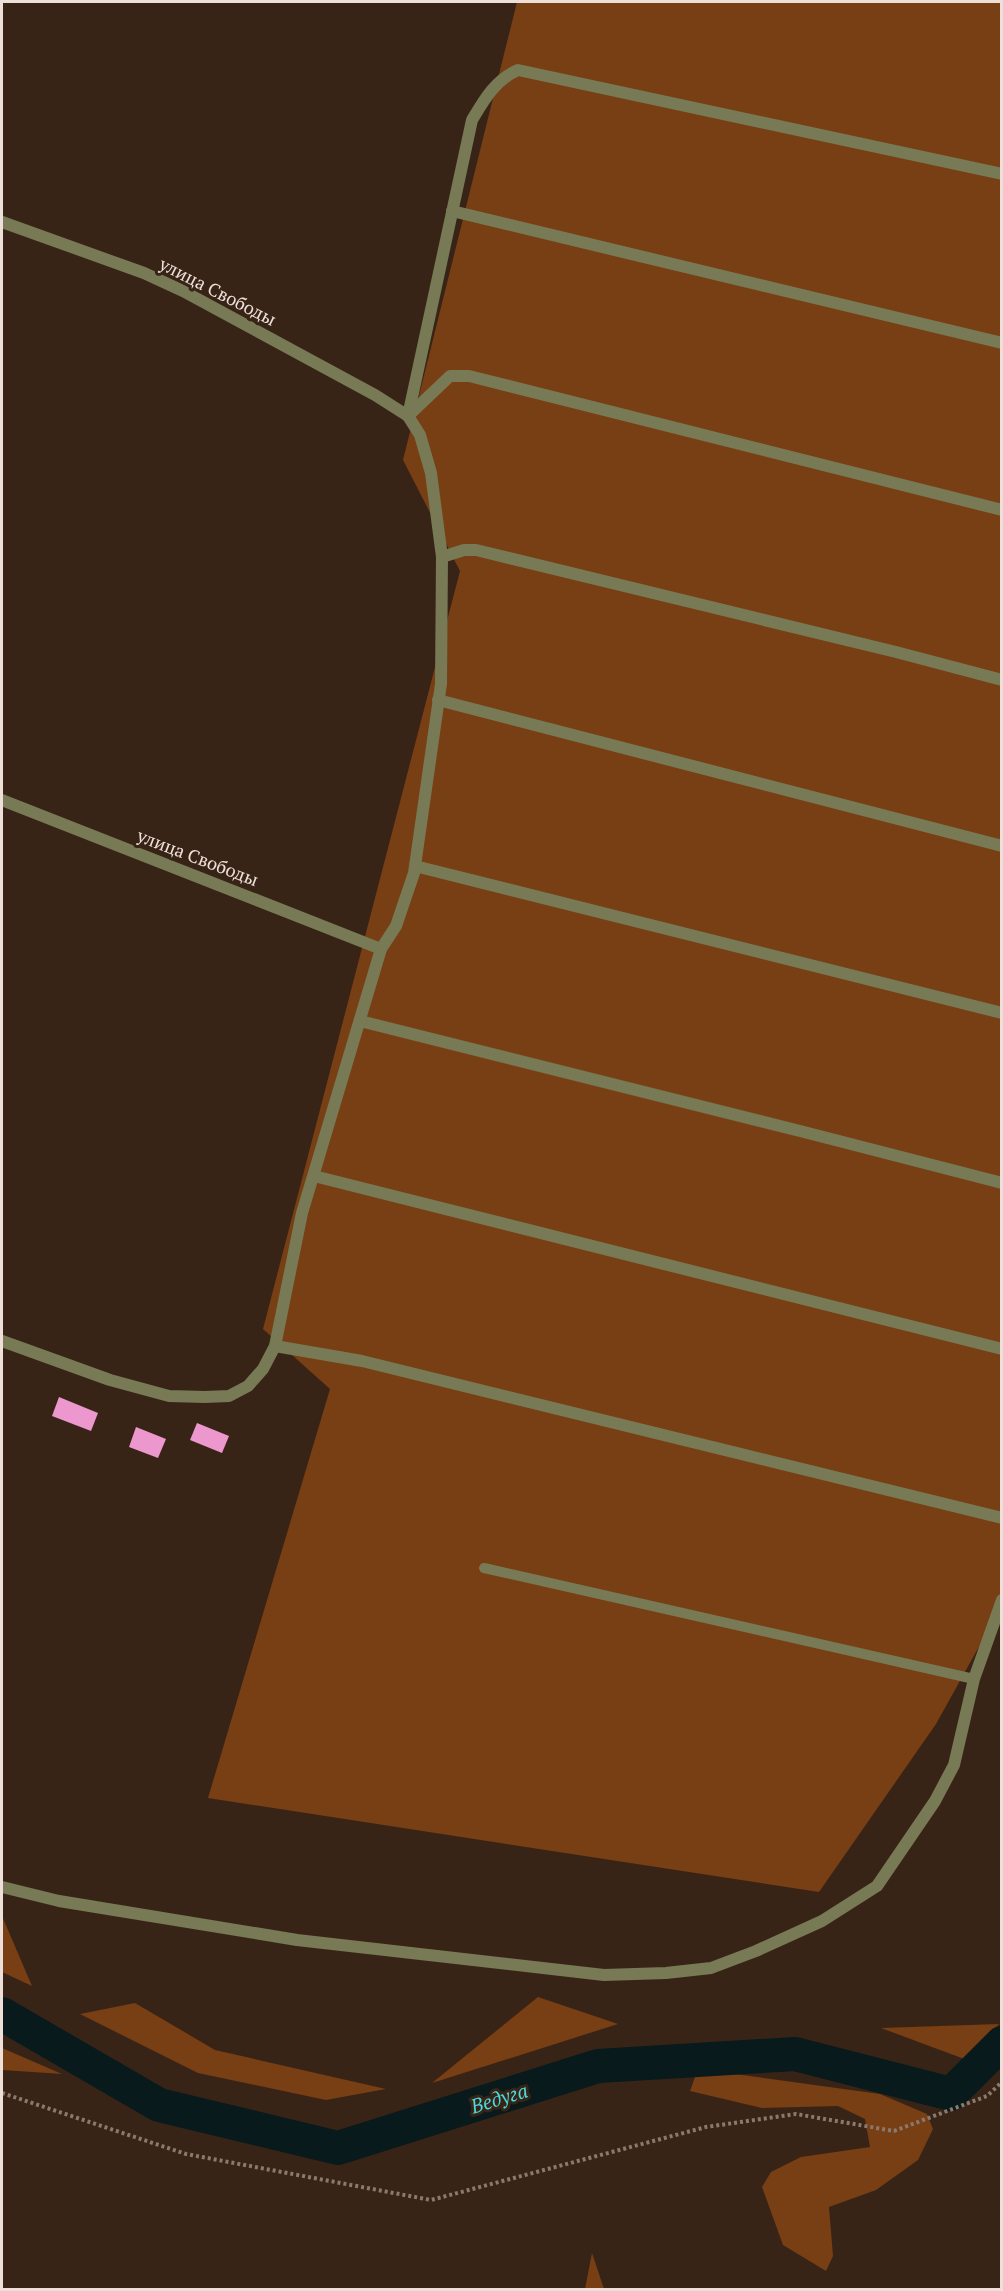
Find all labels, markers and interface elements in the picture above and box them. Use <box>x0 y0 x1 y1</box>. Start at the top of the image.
street label: улица Свободы <box>155 251 280 331</box>
street label: улица Свободы <box>133 822 262 891</box>
water label: Ведуга <box>466 2077 531 2120</box>

